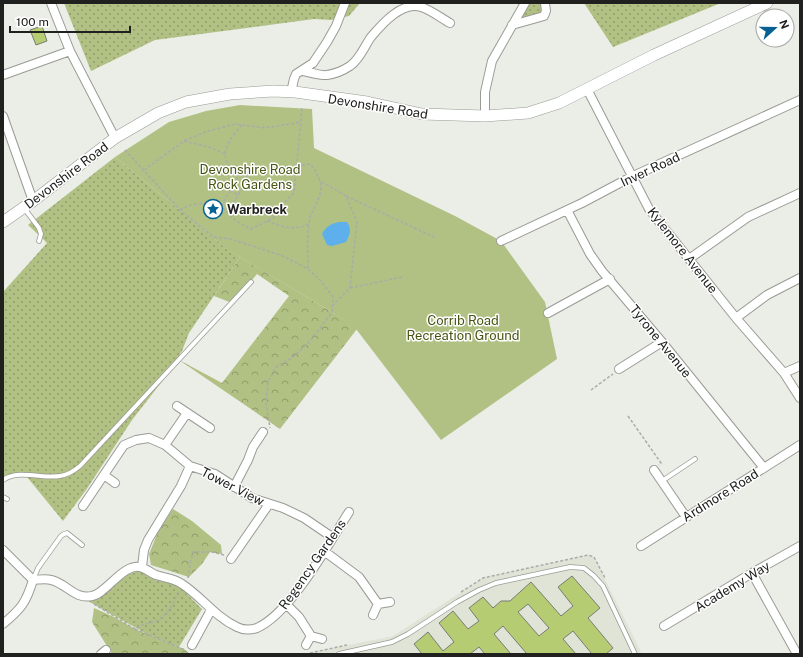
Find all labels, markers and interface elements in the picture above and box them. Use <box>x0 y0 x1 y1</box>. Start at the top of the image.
scale bar <box>10 8 130 34</box>
north arrow <box>755 8 795 48</box>
text: 100 m <box>16 15 49 29</box>
text: N <box>777 18 791 31</box>
street label: Devonshire Road <box>327 91 429 122</box>
street label: Devonshire Road <box>21 139 111 212</box>
street label: Inver Road <box>618 149 682 190</box>
park label: Devonshire Road Rock Gardens <box>199 162 301 192</box>
place icon: Warbreck <box>202 198 224 220</box>
place label: Warbreck <box>227 202 287 217</box>
street label: Kylemore Avenue <box>644 204 721 296</box>
street label: Tyrone Avenue <box>627 302 694 381</box>
park label: Corrib Road Recreation Ground <box>406 313 520 343</box>
street label: Tower View <box>199 464 267 509</box>
street label: Ardmore Road <box>679 466 761 525</box>
street label: Regency Gardens <box>276 516 349 612</box>
street label: Academy Way <box>692 558 773 615</box>

